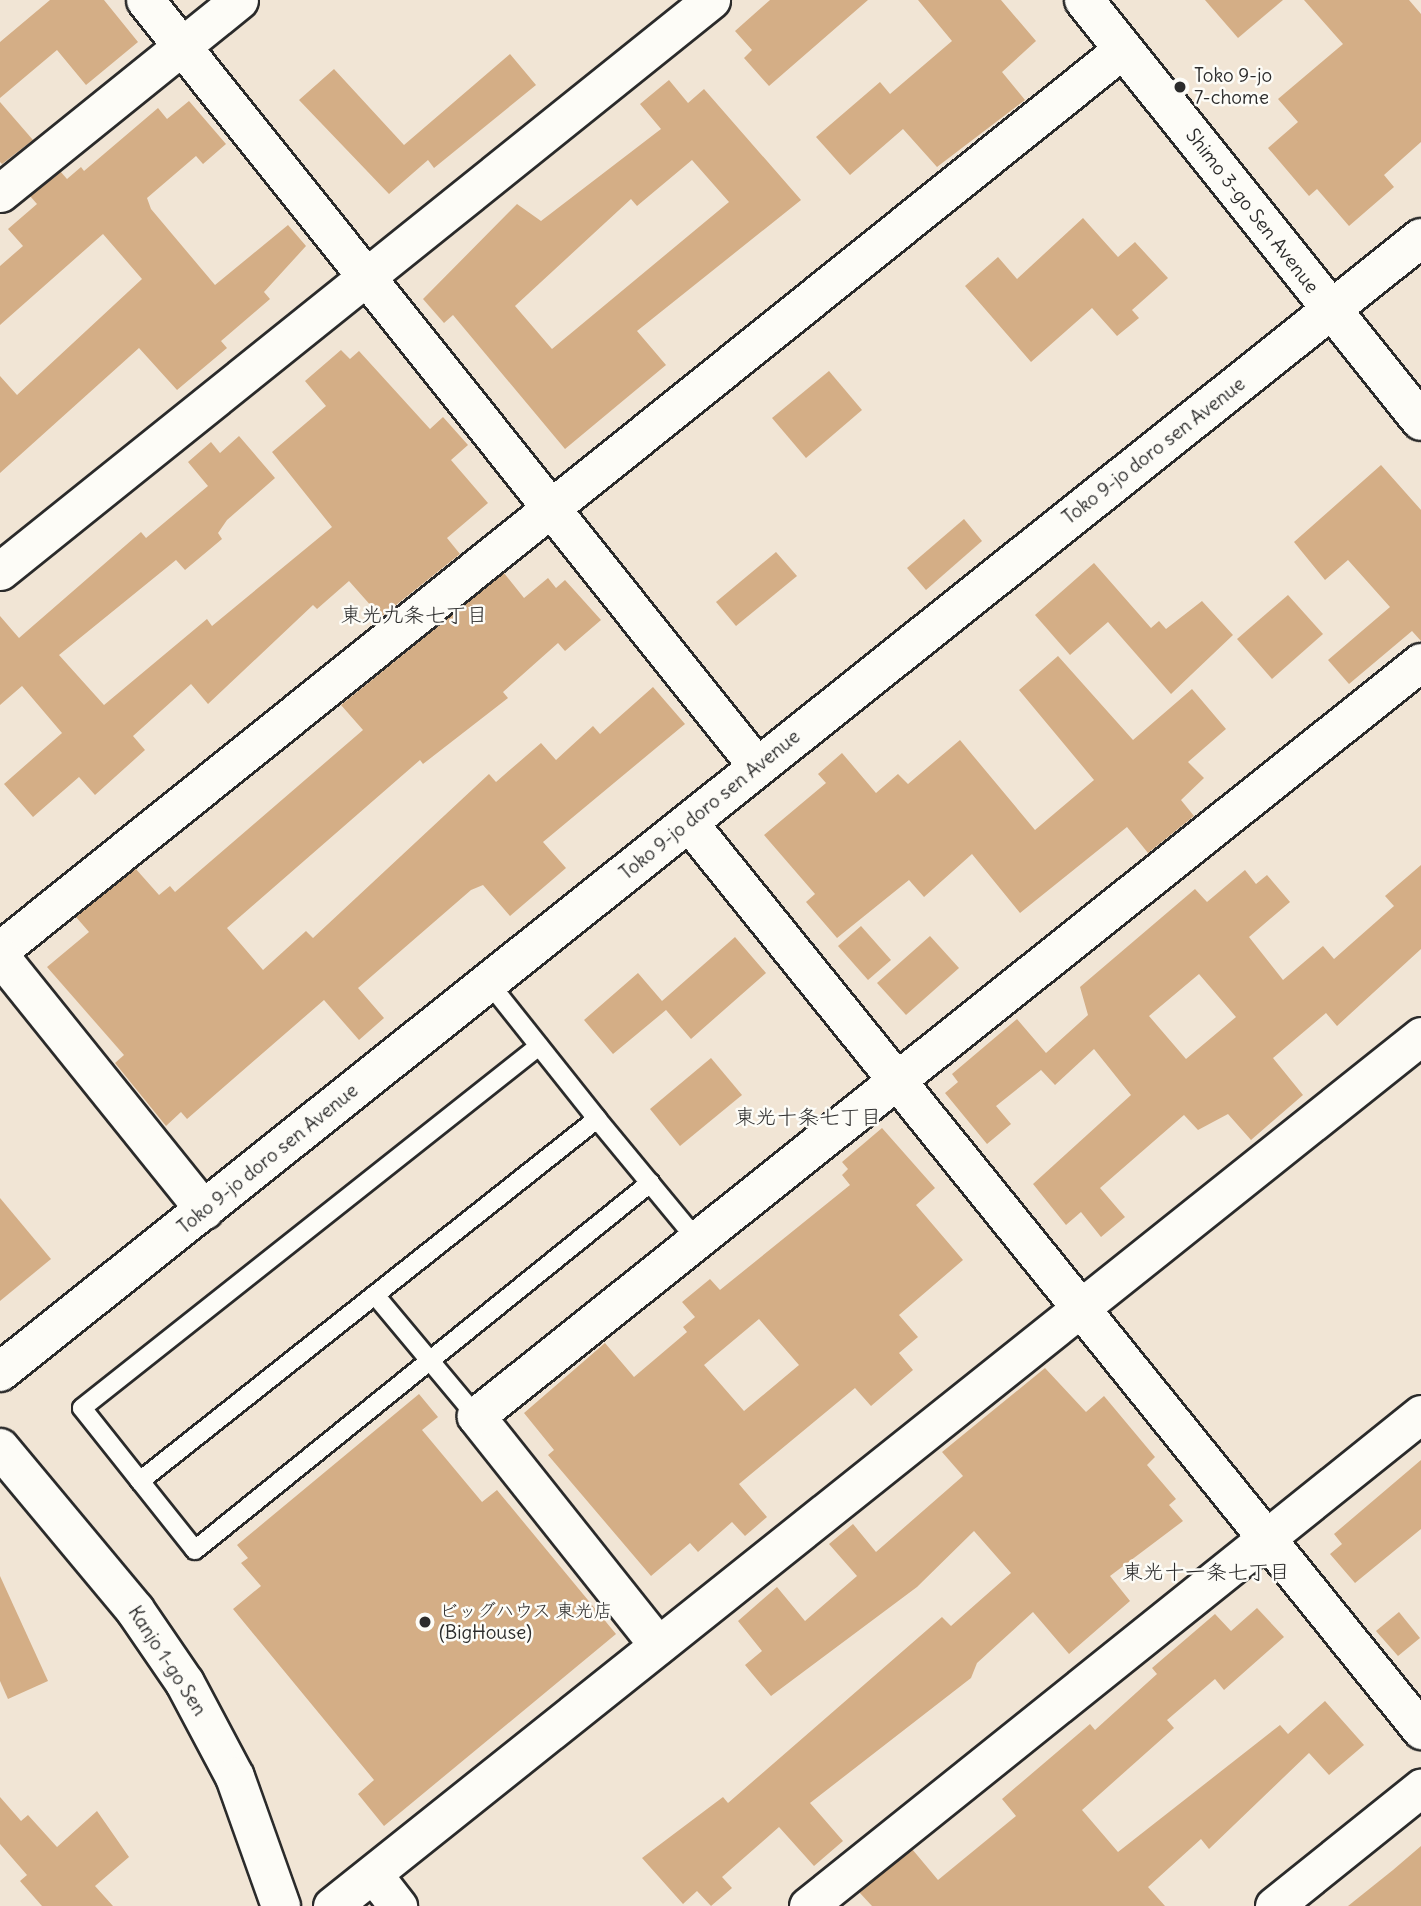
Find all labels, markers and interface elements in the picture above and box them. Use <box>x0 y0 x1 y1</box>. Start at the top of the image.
place label: Toko 9-jo 7-chome <box>1194 65 1272 109</box>
marker: Toko 9-jo 7-chome <box>1172 79 1188 95</box>
street label: Shimo 3-go Sen Avenue <box>1181 124 1323 298</box>
street label: Toko 9-jo doro sen Avenue <box>1058 373 1250 529</box>
district label: 東光九条七丁目 <box>341 602 487 628</box>
street label: Toko 9-jo doro sen Avenue <box>615 725 805 885</box>
street label: Toko 9-jo doro sen Avenue <box>173 1079 363 1239</box>
district label: 東光十条七丁目 <box>735 1104 881 1130</box>
district label: 東光十一条七丁目 <box>1122 1559 1290 1585</box>
place label: ビッグハウス 東光店 (BigHouse) <box>439 1600 615 1644</box>
street label: Kanjo 1-go Sen <box>123 1602 211 1720</box>
marker: ビッグハウス 東光店 (BigHouse) <box>417 1614 433 1630</box>

